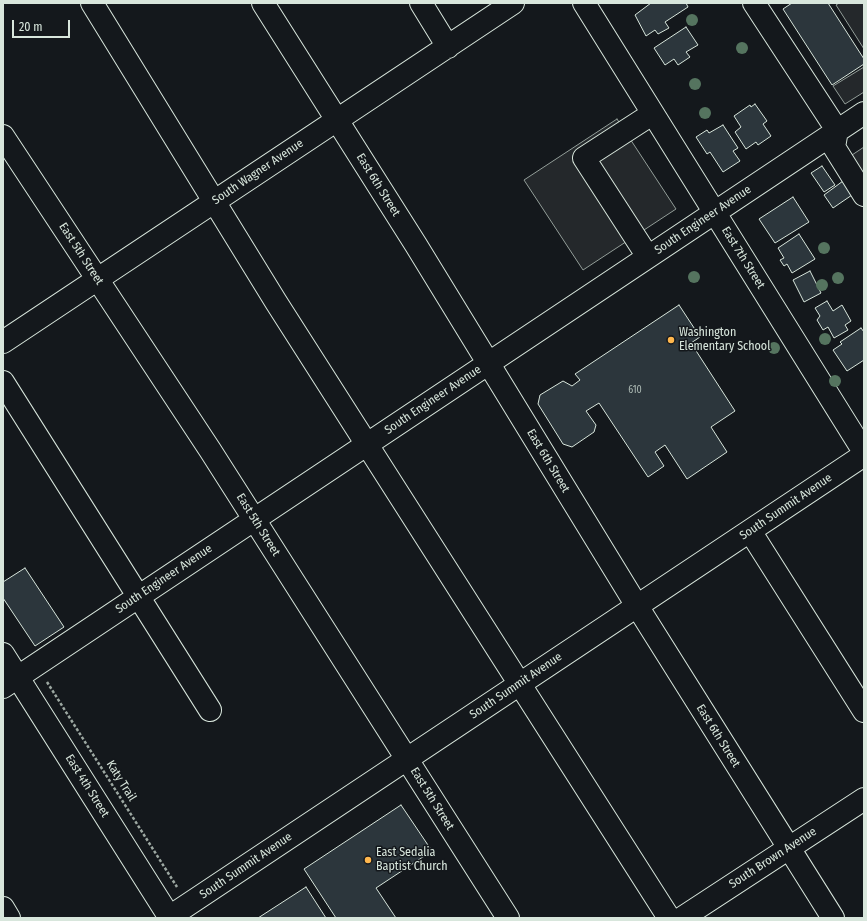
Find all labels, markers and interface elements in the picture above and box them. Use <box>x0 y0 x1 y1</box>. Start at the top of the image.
scale bar <box>14 12 72 38</box>
text: 20 m <box>19 20 43 34</box>
street label: South Wagner Avenue <box>210 136 306 208</box>
street label: East 6th Street <box>353 151 403 219</box>
street label: South Engineer Avenue <box>652 182 754 258</box>
street label: East 5th Street <box>56 220 106 288</box>
street label: East 7th Street <box>718 224 768 292</box>
place label: Washington Elementary School <box>679 326 770 354</box>
marker: Washington Elementary School <box>666 335 676 345</box>
street label: South Engineer Avenue <box>382 362 484 438</box>
house number: 610 <box>628 384 642 396</box>
street label: East 6th Street <box>523 427 573 495</box>
street label: South Summit Avenue <box>737 471 835 543</box>
street label: East 5th Street <box>233 491 283 559</box>
street label: South Engineer Avenue <box>113 541 215 617</box>
street label: South Summit Avenue <box>467 650 565 722</box>
street label: East 6th Street <box>693 702 743 770</box>
street label: East 4th Street <box>62 752 112 820</box>
street label: Katy Trail <box>103 758 139 804</box>
street label: East 5th Street <box>407 765 457 833</box>
street label: South Brown Avenue <box>727 824 819 892</box>
street label: South Summit Avenue <box>197 830 295 902</box>
place label: East Sedalia Baptist Church <box>376 846 448 874</box>
marker: East Sedalia Baptist Church <box>363 855 373 865</box>

